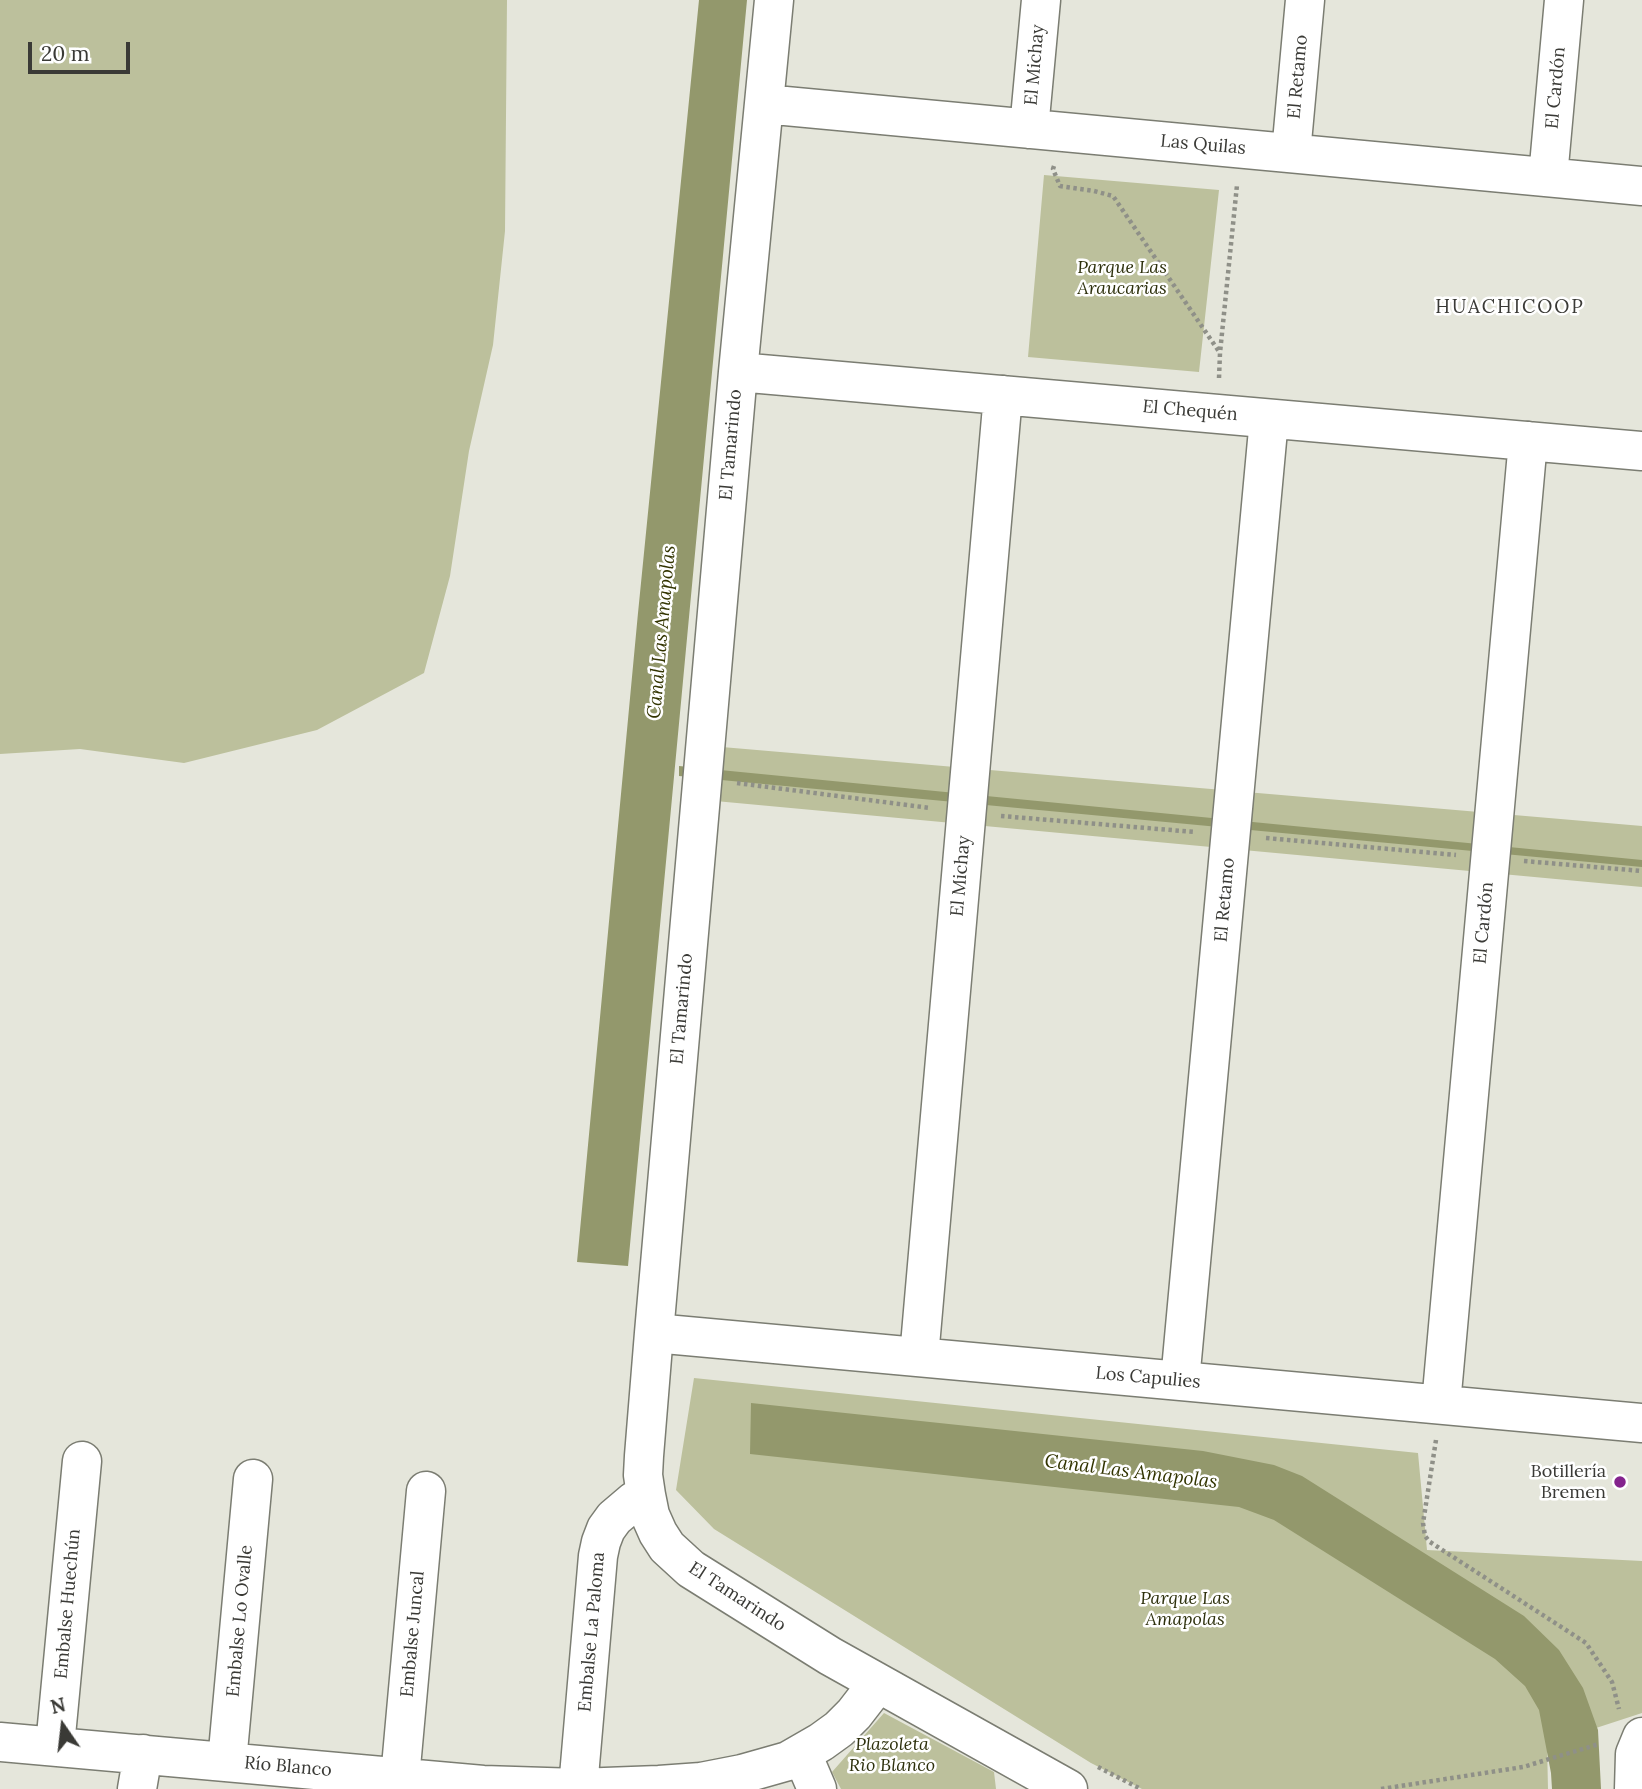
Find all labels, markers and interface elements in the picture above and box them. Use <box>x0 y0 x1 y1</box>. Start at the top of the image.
street label: El Michay <box>1021 24 1049 106</box>
scale bar <box>32 28 133 72</box>
street label: El Retamo <box>1284 34 1312 120</box>
text: 20 m <box>41 40 90 67</box>
street label: El Cardón <box>1542 46 1570 130</box>
street label: Las Quilas <box>1159 131 1247 159</box>
park label: Parque Las Araucarias <box>1077 257 1167 300</box>
district label: HUACHICOOP <box>1436 297 1584 319</box>
street label: El Tamarindo <box>715 388 747 502</box>
street label: El Chequén <box>1141 396 1239 426</box>
water label: Canal Las Amapolas <box>643 544 681 720</box>
street label: El Michay <box>947 835 975 917</box>
street label: El Retamo <box>1211 857 1239 943</box>
street label: El Cardón <box>1470 881 1498 965</box>
street label: El Tamarindo <box>666 952 698 1066</box>
street label: Los Capulies <box>1095 1363 1201 1393</box>
water label: Canal Las Amapolas <box>1043 1450 1219 1494</box>
place label: Botillería Bremen <box>1531 1461 1606 1504</box>
marker: Botillería Bremen <box>1612 1474 1628 1490</box>
street label: Embalse Huechún <box>51 1528 85 1680</box>
street label: Embalse Lo Ovalle <box>223 1544 257 1698</box>
street label: Embalse La Paloma <box>574 1551 610 1713</box>
street label: El Tamarindo <box>684 1558 790 1636</box>
street label: Embalse Juncal <box>397 1570 429 1698</box>
park label: Parque Las Amapolas <box>1140 1588 1230 1630</box>
north arrow <box>28 1691 98 1761</box>
text: N <box>48 1692 68 1719</box>
park label: Plazoleta Rio Blanco <box>849 1734 935 1776</box>
street label: Río Blanco <box>243 1752 333 1782</box>

